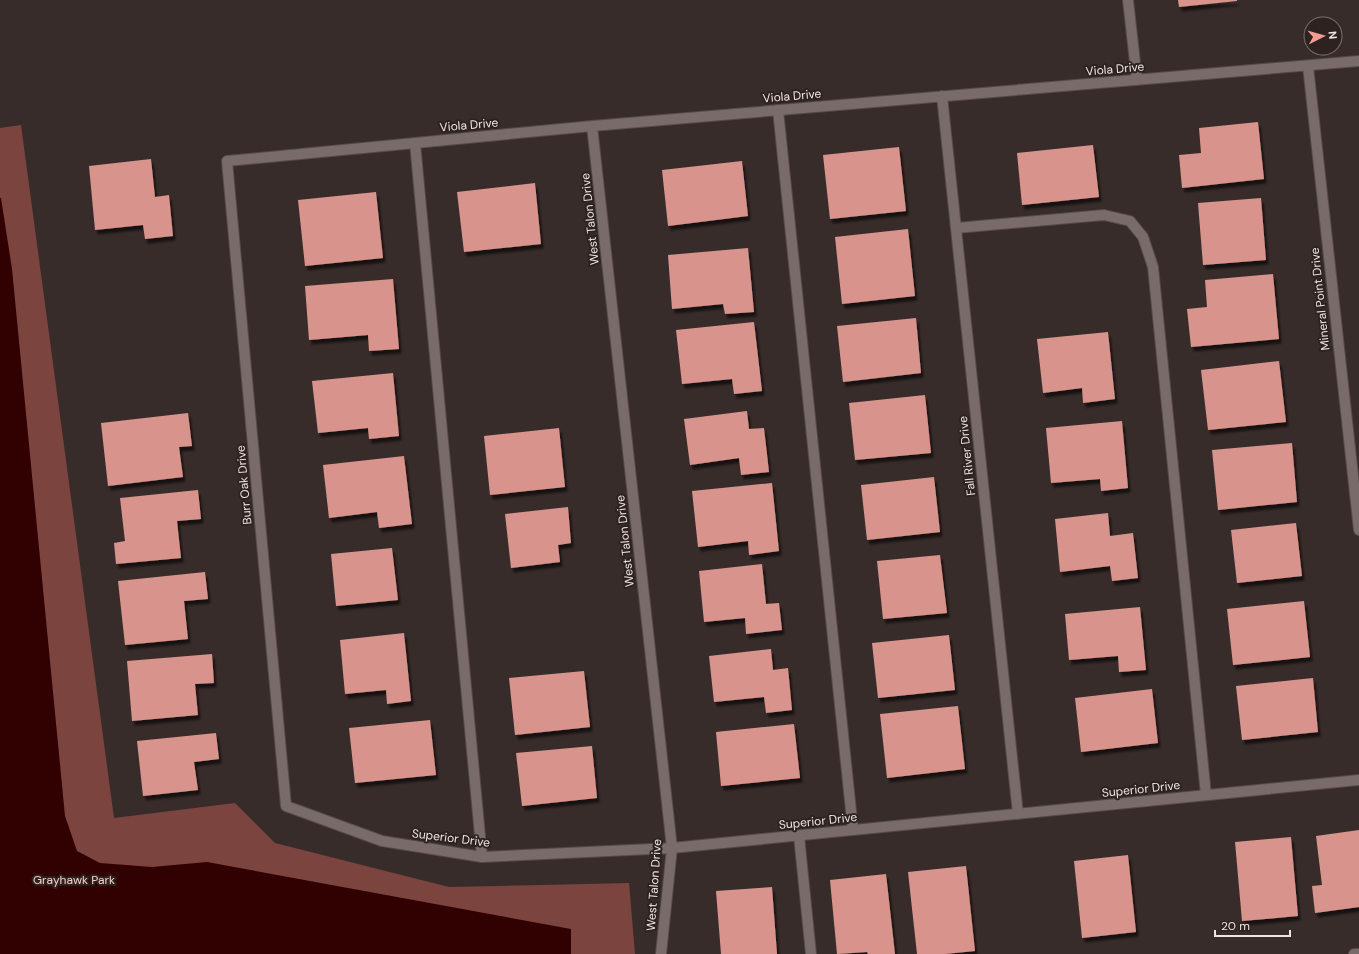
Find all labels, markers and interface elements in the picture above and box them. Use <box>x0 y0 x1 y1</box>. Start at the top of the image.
north arrow <box>1303 16 1343 56</box>
text: N <box>1326 30 1340 40</box>
street label: Viola Drive <box>1085 58 1145 80</box>
street label: Viola Drive <box>762 85 822 107</box>
street label: Viola Drive <box>439 114 499 136</box>
street label: West Talon Drive <box>577 172 603 266</box>
street label: Mineral Point Drive <box>1307 247 1333 351</box>
street label: Fall River Drive <box>955 415 979 497</box>
street label: Burr Oak Drive <box>233 444 255 525</box>
street label: West Talon Drive <box>612 494 638 588</box>
street label: Superior Drive <box>1101 777 1181 801</box>
street label: Superior Drive <box>778 809 858 833</box>
street label: Superior Drive <box>411 825 491 851</box>
street label: West Talon Drive <box>643 838 665 932</box>
park label: Grayhawk Park <box>33 872 115 888</box>
scale bar <box>1215 912 1290 938</box>
text: 20 m <box>1221 918 1250 934</box>

